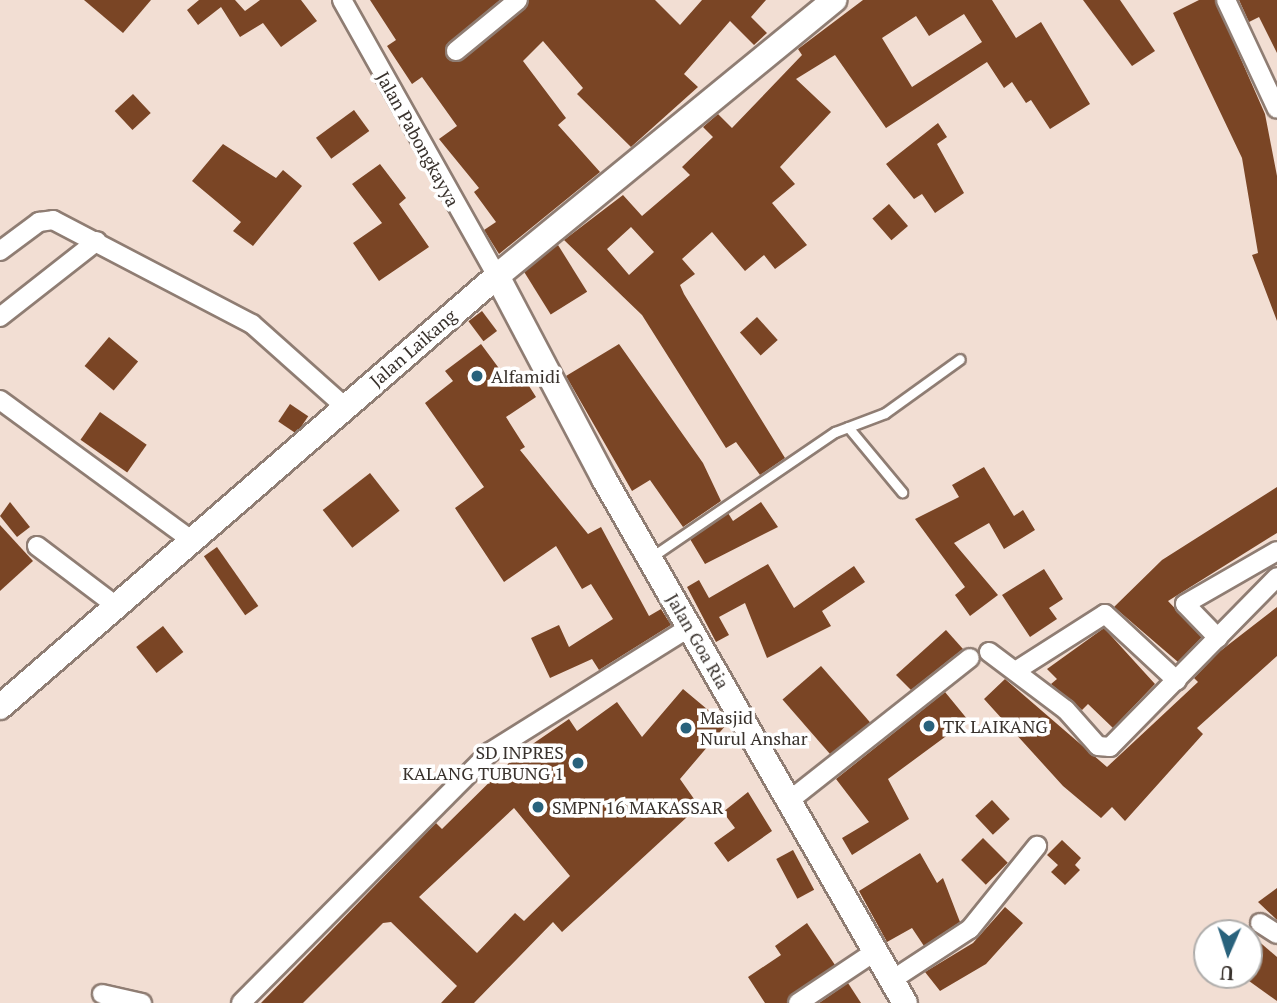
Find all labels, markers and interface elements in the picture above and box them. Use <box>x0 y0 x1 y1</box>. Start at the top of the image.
street label: Jalan Pabongkayya <box>372 68 464 210</box>
street label: Jalan Laikang <box>365 305 461 391</box>
place label: Alfamidi <box>491 365 560 387</box>
marker: Alfamidi <box>469 368 485 384</box>
street label: Jalan Goa Ria <box>662 589 734 693</box>
place label: Masjid Nurul Anshar <box>700 707 808 750</box>
place label: TK LAIKANG <box>943 715 1048 737</box>
marker: TK LAIKANG <box>921 718 937 734</box>
marker: Masjid Nurul Anshar <box>678 720 694 736</box>
place label: SD INPRES KALANG TUBUNG 1 <box>402 742 564 784</box>
marker: SD INPRES KALANG TUBUNG 1 <box>570 755 586 771</box>
place label: SMPN 16 MAKASSAR <box>552 796 724 818</box>
marker: SMPN 16 MAKASSAR <box>530 799 546 815</box>
north arrow <box>1193 919 1263 989</box>
text: U <box>1220 961 1234 986</box>

